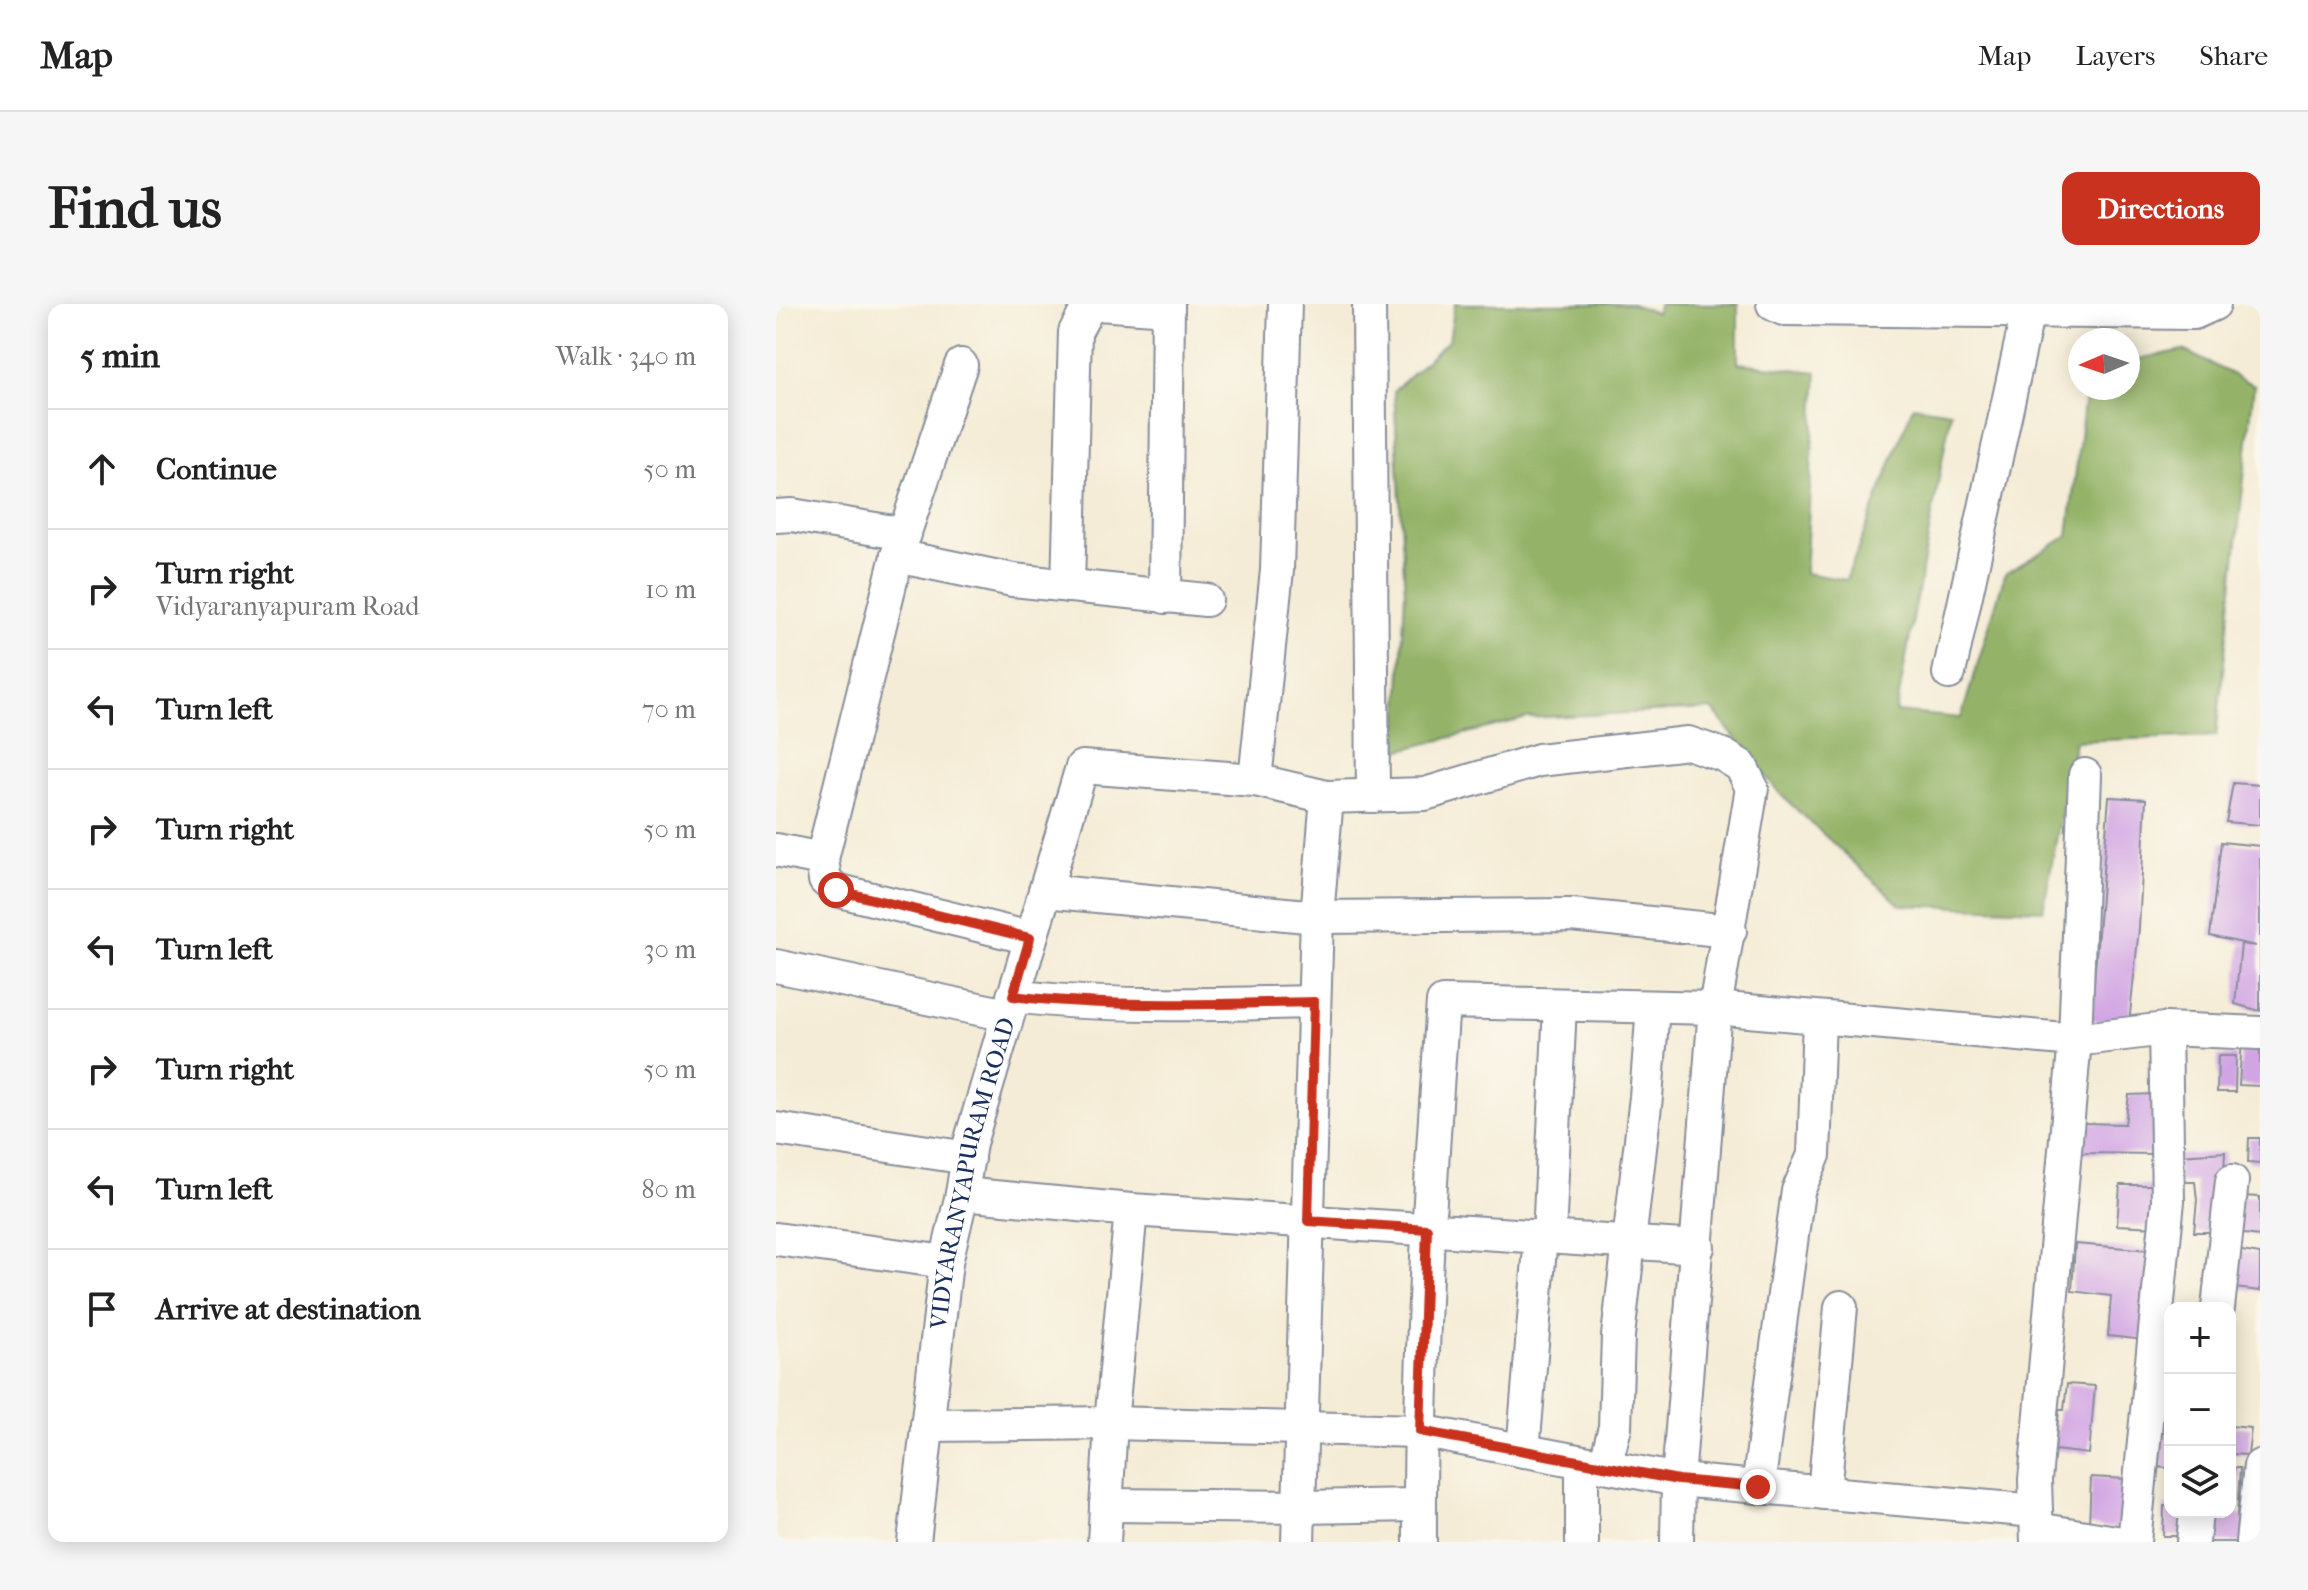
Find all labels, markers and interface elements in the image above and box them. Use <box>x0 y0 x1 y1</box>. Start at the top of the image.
text: Map <box>40 33 113 78</box>
text: Map <box>1978 39 2031 72</box>
text: Layers <box>2075 39 2155 72</box>
text: Share <box>2199 39 2268 72</box>
button: Directions <box>2062 172 2260 245</box>
text: Find us <box>48 176 222 241</box>
north arrow <box>2068 328 2140 400</box>
text: 5 min <box>80 336 160 376</box>
text: Walk · 340 m <box>556 341 696 372</box>
icon: ahead <box>80 447 124 491</box>
text: Continue <box>156 452 277 487</box>
text: 50 m <box>643 454 696 485</box>
text: Turn right <box>156 556 294 591</box>
icon: right <box>80 567 124 611</box>
text: 10 m <box>645 574 696 605</box>
text: Vidyaranyapuram Road <box>156 591 419 622</box>
icon: left <box>80 687 124 731</box>
text: Turn left <box>156 692 273 727</box>
text: 70 m <box>642 694 696 725</box>
icon: right <box>80 807 124 851</box>
text: Turn right <box>156 812 294 847</box>
text: 50 m <box>643 814 696 845</box>
route start <box>818 872 854 908</box>
icon: left <box>80 927 124 971</box>
text: Turn left <box>156 932 273 967</box>
text: 30 m <box>644 934 696 965</box>
street label: VIDYARANYAPURAM ROAD <box>924 1014 1021 1332</box>
icon: right <box>80 1047 124 1091</box>
text: Turn right <box>156 1052 294 1087</box>
text: 50 m <box>643 1054 696 1085</box>
icon: left <box>80 1167 124 1211</box>
text: Turn left <box>156 1172 273 1207</box>
text: 80 m <box>641 1174 696 1205</box>
icon: arrive <box>80 1287 124 1331</box>
text: Arrive at destination <box>156 1292 421 1327</box>
map controls <box>2164 1302 2236 1518</box>
button: + <box>2164 1302 2236 1374</box>
button: − <box>2164 1374 2236 1446</box>
button: layers <box>2164 1446 2236 1518</box>
route end <box>1740 1469 1776 1505</box>

